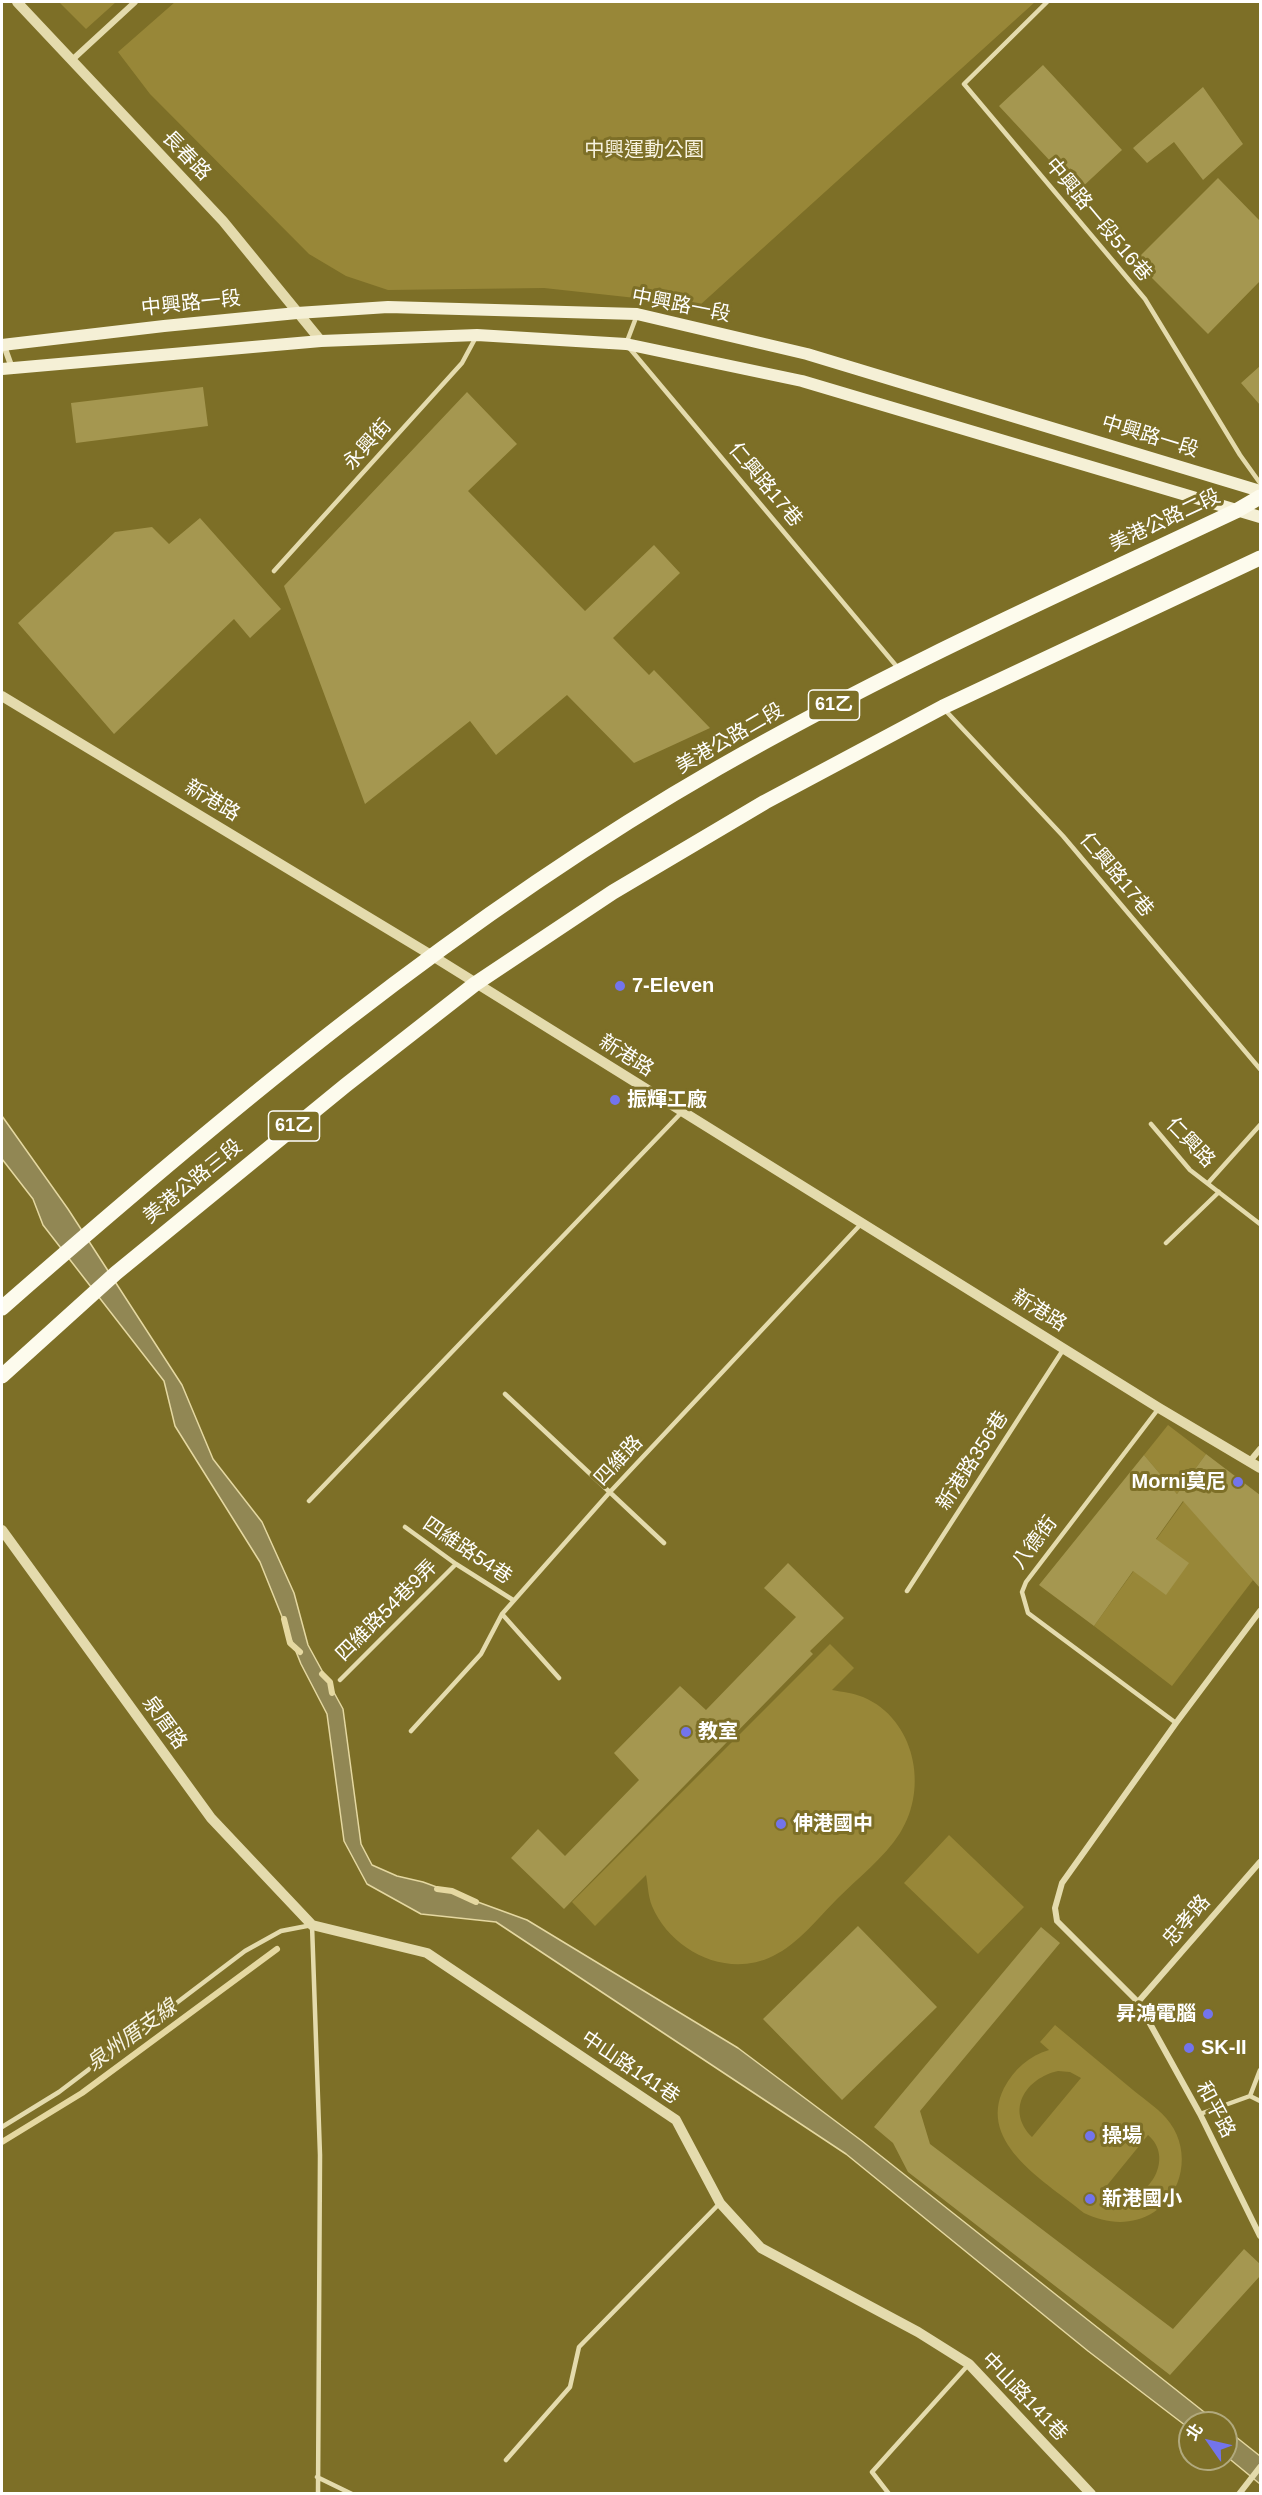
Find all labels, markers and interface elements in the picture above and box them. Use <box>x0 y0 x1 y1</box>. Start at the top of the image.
street label: 長春路 <box>157 126 215 186</box>
park label: 中興運動公園 <box>584 138 704 162</box>
street label: 中興路一段516巷 <box>1040 154 1156 286</box>
street label: 中興路一段 <box>630 285 732 327</box>
street label: 中興路一段 <box>140 287 242 321</box>
street label: 中興路一段 <box>1099 411 1201 463</box>
street label: 永興街 <box>339 415 397 475</box>
street label: 仁興路17巷 <box>723 438 807 532</box>
street label: 美港公路二段 <box>1106 485 1224 557</box>
road number: 61乙 <box>808 690 860 720</box>
street label: 美港公路二段 <box>672 699 788 779</box>
street label: 新港路 <box>180 775 244 827</box>
street label: 仁興路17巷 <box>1074 828 1158 922</box>
place label: 7-Eleven <box>632 974 714 998</box>
marker: 7-Eleven <box>613 979 627 993</box>
street label: 新港路 <box>594 1030 658 1082</box>
place label: 振輝工廠 <box>627 1088 707 1112</box>
marker: 振輝工廠 <box>608 1093 622 1107</box>
road number: 61乙 <box>268 1111 320 1141</box>
street label: 仁興路 <box>1161 1113 1219 1173</box>
street label: 美港公路三段 <box>139 1135 247 1229</box>
street label: 新港路 <box>1007 1285 1071 1337</box>
street label: 新港路356巷 <box>932 1407 1014 1515</box>
street label: 四維路 <box>590 1431 648 1491</box>
place label: Morni莫尼 <box>1132 1470 1226 1494</box>
marker: Morni莫尼 <box>1231 1475 1245 1489</box>
street label: 四維路54巷 <box>418 1512 516 1590</box>
street label: 八德街 <box>1007 1512 1063 1574</box>
street label: 四維路54巷9弄 <box>331 1555 443 1667</box>
street label: 泉厝路 <box>137 1692 191 1754</box>
place label: 教室 <box>698 1720 738 1744</box>
marker: 教室 <box>679 1725 693 1739</box>
place label: 伸港國中 <box>793 1812 873 1836</box>
marker: 伸港國中 <box>774 1817 788 1831</box>
street label: 忠孝路 <box>1158 1890 1216 1952</box>
water label: 泉州厝支線 <box>82 1995 182 2077</box>
place label: 昇鴻電腦 <box>1116 2002 1196 2026</box>
marker: 昇鴻電腦 <box>1201 2007 1215 2021</box>
street label: 中山路141巷 <box>576 2026 684 2110</box>
place label: SK-II <box>1201 2036 1247 2060</box>
marker: SK-II <box>1182 2041 1196 2055</box>
street label: 和平路 <box>1190 2078 1240 2142</box>
place label: 操場 <box>1102 2124 1142 2148</box>
marker: 操場 <box>1083 2129 1097 2143</box>
place label: 新港國小 <box>1102 2187 1182 2211</box>
marker: 新港國小 <box>1083 2192 1097 2206</box>
street label: 中山路141巷 <box>976 2348 1072 2446</box>
north arrow <box>1178 2411 1238 2471</box>
text: 北 <box>1183 2420 1206 2443</box>

